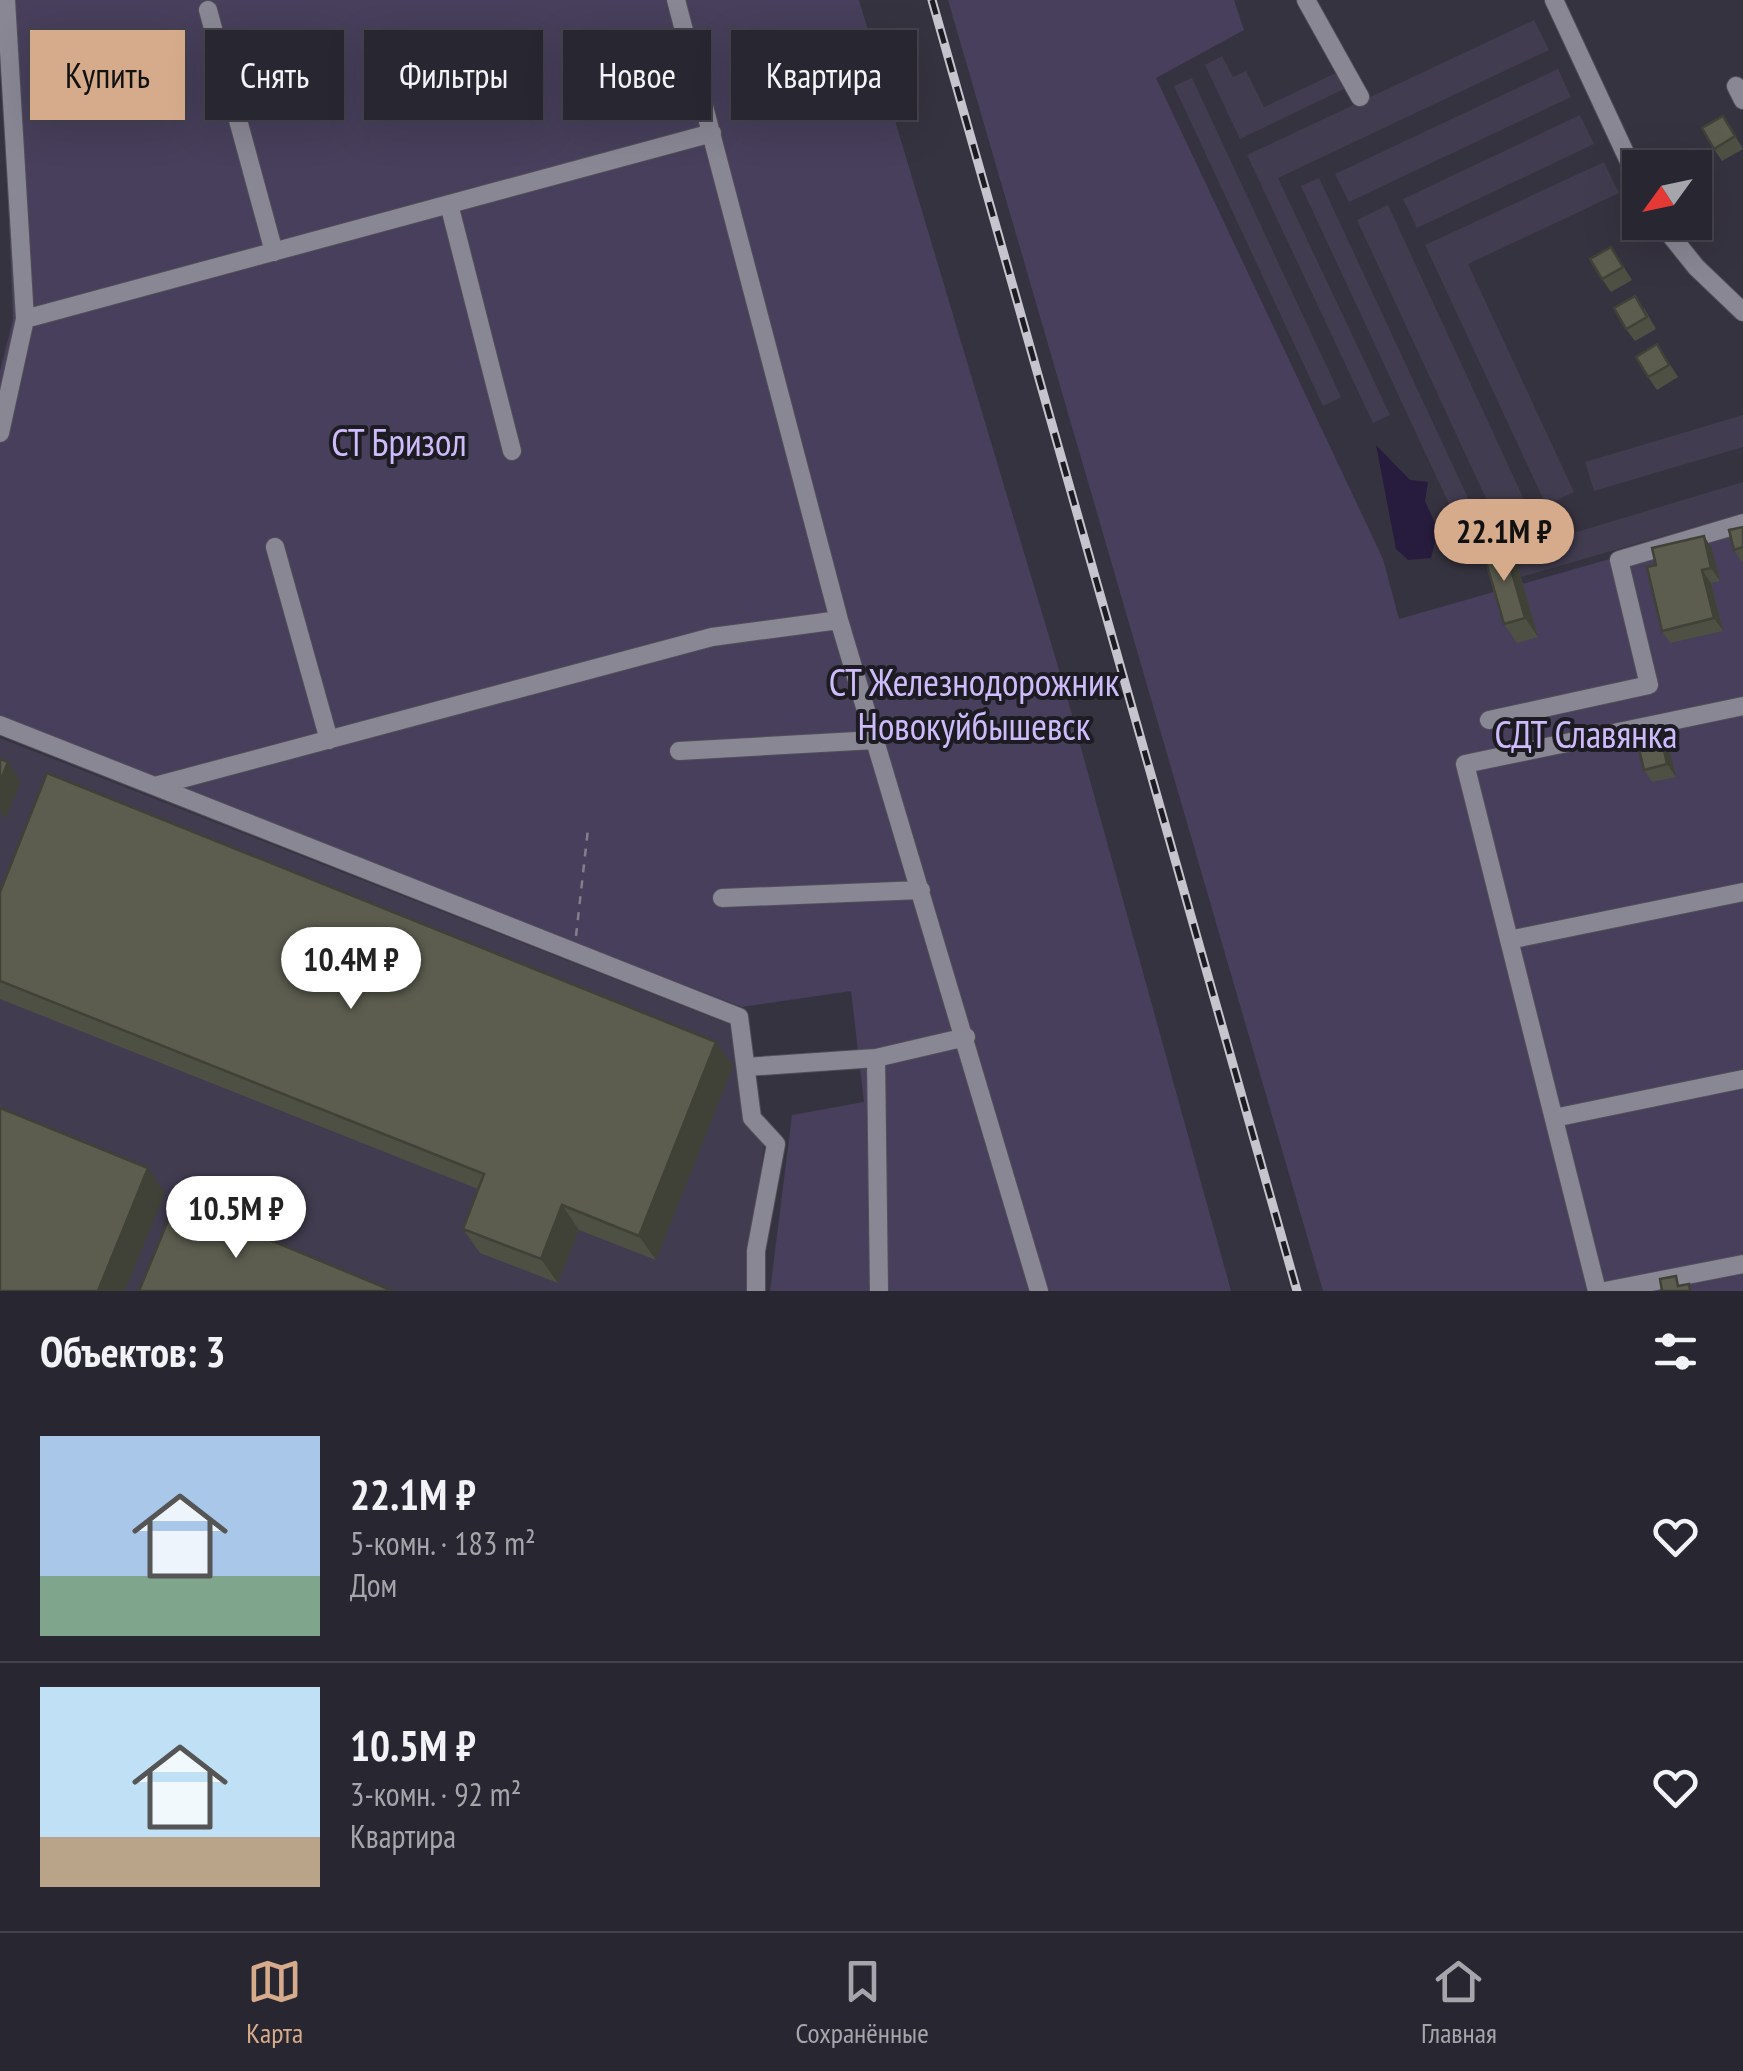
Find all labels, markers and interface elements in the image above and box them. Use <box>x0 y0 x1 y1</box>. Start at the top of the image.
chip: Купить <box>30 30 185 120</box>
chip: Снять <box>205 30 344 120</box>
chip: Фильтры <box>364 30 543 120</box>
chip: Новое <box>563 30 711 120</box>
chip: Квартира <box>731 30 917 120</box>
north arrow <box>1622 150 1712 240</box>
map controls <box>1622 150 1712 240</box>
park label: СТ Бризол <box>331 417 467 466</box>
pin: 22.1M ₽ <box>1412 499 1596 584</box>
text: 22.1M ₽ <box>1456 510 1552 552</box>
park label: СТ Железнодорожник Новокуйбышевск <box>829 657 1120 750</box>
park label: СДТ Славянка <box>1494 709 1678 758</box>
pin: 10.4M ₽ <box>259 927 443 1012</box>
text: 10.4M ₽ <box>303 938 399 980</box>
pin: 10.5M ₽ <box>144 1176 328 1261</box>
text: 10.5M ₽ <box>188 1187 284 1229</box>
text: Объектов: 3 <box>40 1324 226 1379</box>
icon: filters <box>1648 1324 1703 1379</box>
text: 22.1M ₽ <box>350 1467 476 1522</box>
icon: home <box>120 1476 240 1596</box>
icon: heart <box>1648 1509 1703 1564</box>
text: 5-комн. · 183 m² <box>350 1522 536 1564</box>
text: Дом <box>350 1564 397 1606</box>
text: 10.5M ₽ <box>350 1718 476 1773</box>
icon: home <box>120 1727 240 1847</box>
icon: heart <box>1648 1760 1703 1815</box>
text: 3-комн. · 92 m² <box>350 1773 521 1815</box>
text: Квартира <box>350 1815 456 1857</box>
tab: Карта <box>246 1954 303 2051</box>
tab: Сохранённые <box>796 1954 929 2051</box>
tab: Главная <box>1421 1954 1497 2051</box>

